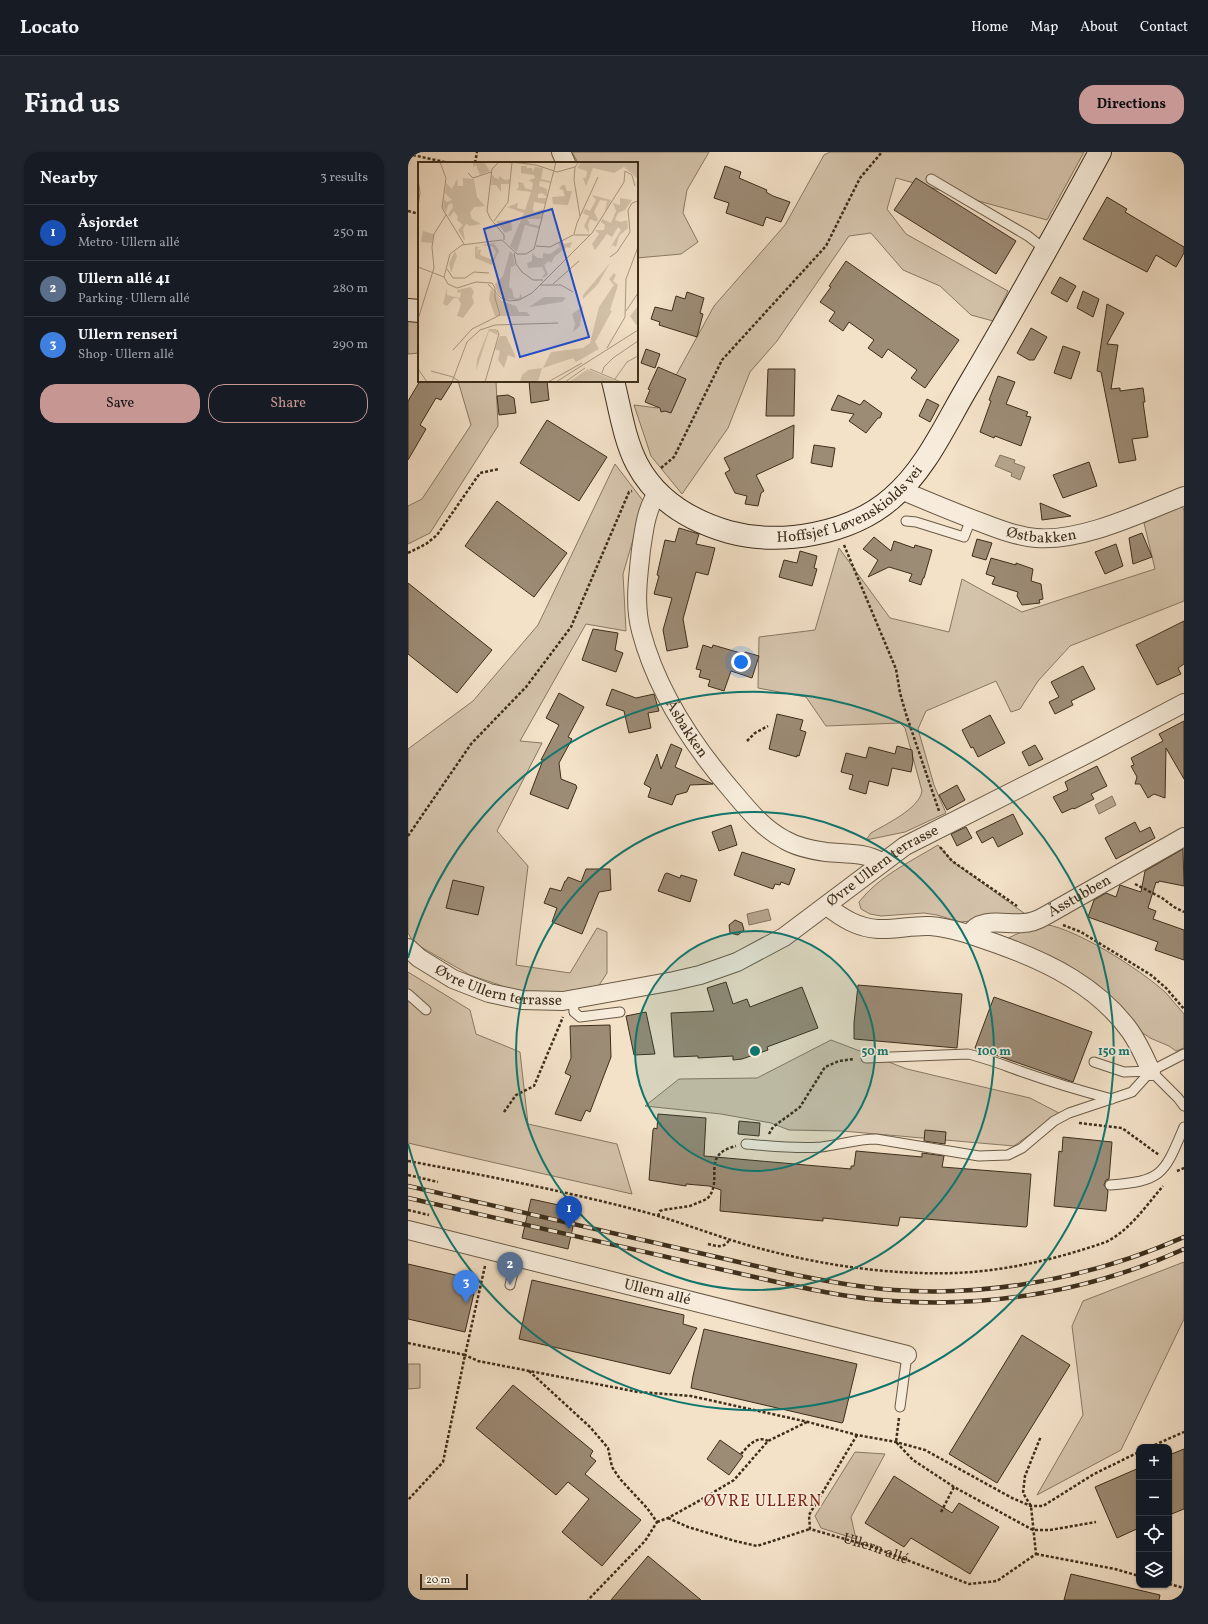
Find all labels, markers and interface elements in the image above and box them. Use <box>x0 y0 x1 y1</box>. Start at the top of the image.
text: Locato <box>20 15 79 41</box>
text: Home <box>971 18 1008 37</box>
text: Map <box>1030 18 1058 37</box>
text: About <box>1080 18 1118 37</box>
text: Contact <box>1140 18 1188 37</box>
text: Find us <box>24 85 120 124</box>
button: Directions <box>1079 85 1184 124</box>
inset map <box>418 162 638 382</box>
text: Nearby <box>40 167 98 190</box>
text: 3 results <box>320 169 368 187</box>
text: Åsjordet <box>78 213 138 234</box>
text: 1 <box>50 224 56 242</box>
text: 250 m <box>333 224 368 242</box>
text: Metro · Ullern allé <box>78 234 180 252</box>
text: Ullern allé 41 <box>78 269 170 290</box>
text: 2 <box>50 280 56 298</box>
text: 280 m <box>332 280 368 298</box>
text: Parking · Ullern allé <box>78 290 190 308</box>
text: Ullern renseri <box>78 325 178 346</box>
text: 3 <box>50 336 56 354</box>
text: 290 m <box>332 336 368 354</box>
text: Shop · Ullern allé <box>78 346 174 364</box>
button: Save <box>40 384 200 423</box>
button: Share <box>208 384 368 423</box>
street label: Hoffsjef Løvenskiolds vei <box>776 461 928 548</box>
street label: Østbakken <box>1004 522 1078 549</box>
your location <box>731 652 751 672</box>
street label: Åsbakken <box>660 696 713 762</box>
street label: Øvre Ullern terrasse <box>822 820 942 912</box>
street label: Åsstubben <box>1044 870 1115 923</box>
street label: Øvre Ullern terrasse <box>431 960 562 1011</box>
centre of rings <box>748 1044 762 1058</box>
text: 50 m <box>861 1044 889 1060</box>
text: 100 m <box>977 1044 1011 1060</box>
text: 150 m <box>1098 1044 1130 1060</box>
pin: 1 <box>556 1196 582 1229</box>
pin: 2 <box>497 1252 523 1285</box>
pin: 3 <box>453 1270 479 1303</box>
street label: Ullern allé <box>622 1274 693 1311</box>
map controls <box>1136 1444 1172 1588</box>
button: + <box>1136 1444 1172 1480</box>
button: − <box>1136 1480 1172 1516</box>
district label: ØVRE ULLERN <box>704 1491 822 1513</box>
button: locate <box>1136 1516 1172 1552</box>
street label: Ullern allé <box>840 1528 912 1570</box>
button: layers <box>1136 1552 1172 1588</box>
scale bar <box>420 1572 468 1591</box>
text: 20 m <box>426 1573 450 1588</box>

